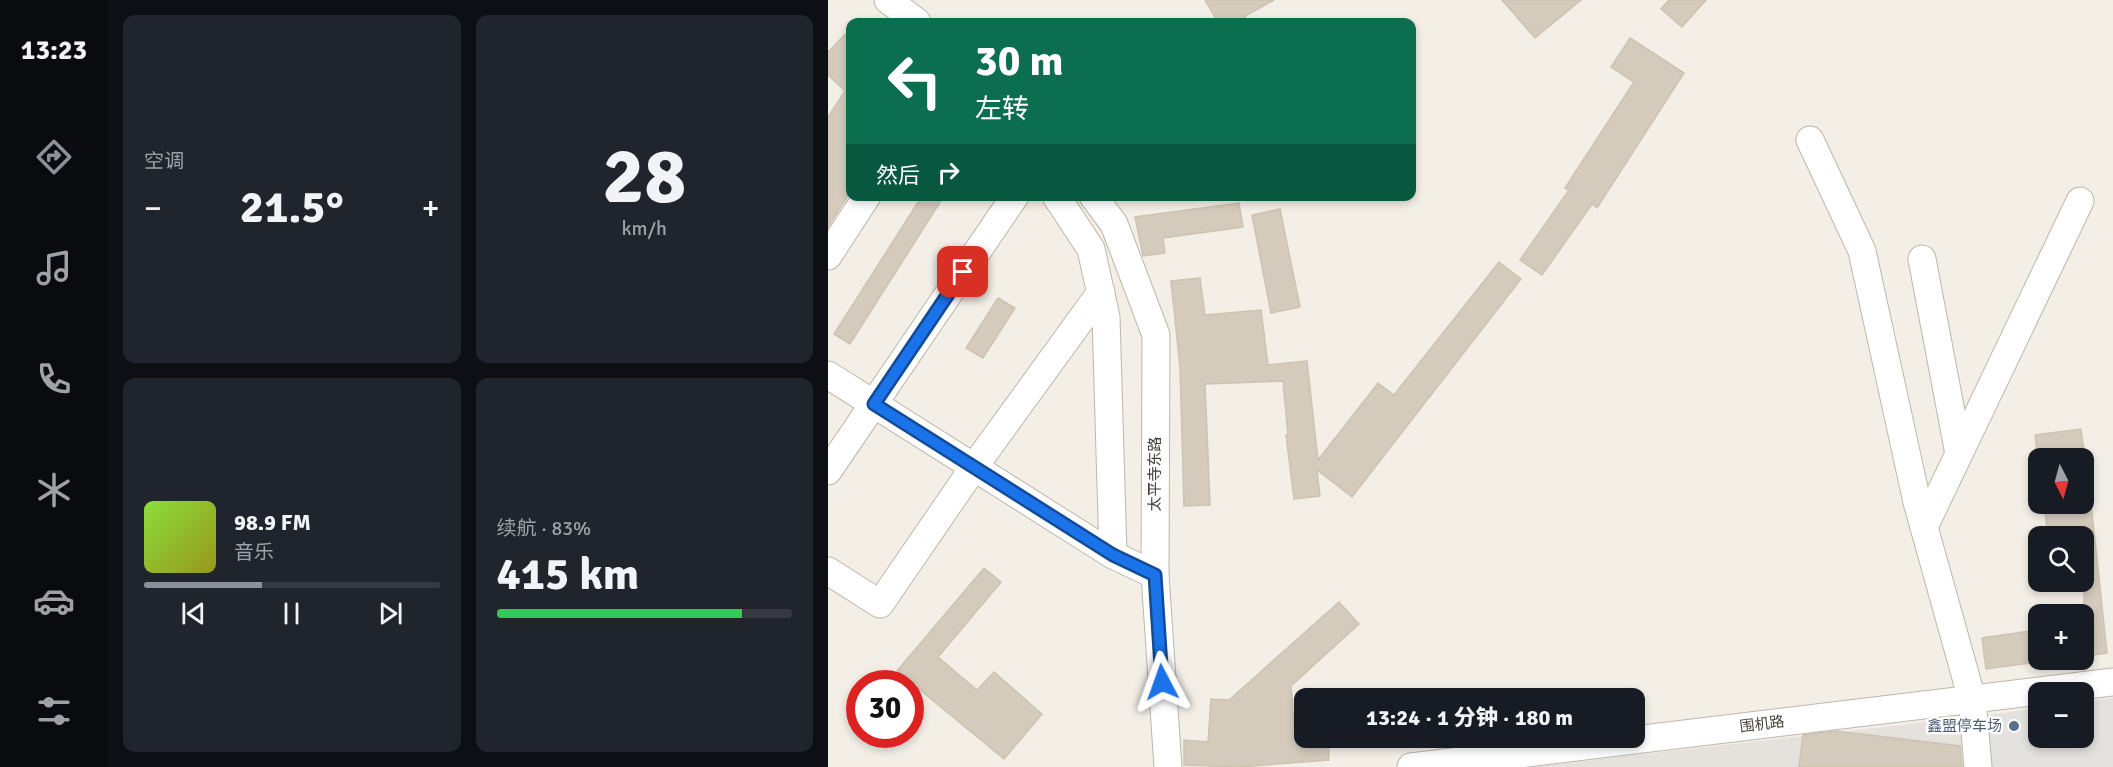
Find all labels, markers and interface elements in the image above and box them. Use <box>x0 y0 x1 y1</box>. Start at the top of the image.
text: 13:23 <box>21 34 87 67</box>
text: 30 m <box>975 36 1064 87</box>
icon: left <box>876 42 954 120</box>
text: 左转 <box>975 93 1029 126</box>
text: 28 <box>602 129 686 225</box>
icon: directions <box>33 136 75 178</box>
text: 空调 <box>144 149 184 174</box>
icon: right <box>932 156 965 189</box>
text: 然后 <box>876 162 920 189</box>
text: 21.5° <box>240 180 344 235</box>
text: − <box>144 188 162 229</box>
text: + <box>422 188 439 229</box>
text: km/h <box>622 216 667 241</box>
pin <box>937 246 988 297</box>
icon: music <box>33 247 75 289</box>
icon: arrive <box>946 255 979 288</box>
icon: phone <box>33 358 75 400</box>
street label: 太平寺东路 <box>1146 436 1164 512</box>
north arrow <box>2028 448 2094 514</box>
map controls <box>2028 448 2094 748</box>
icon: climate <box>33 469 75 511</box>
text: 98.9 FM <box>234 509 311 536</box>
text: 续航 · 83% <box>497 516 591 541</box>
button: search <box>2028 526 2094 592</box>
text: 音乐 <box>234 540 274 565</box>
text: 415 km <box>497 547 639 602</box>
icon: car <box>33 580 75 622</box>
icon: previous <box>177 597 210 630</box>
icon: pause <box>275 597 308 630</box>
icon: next <box>374 597 407 630</box>
button: + <box>2028 604 2094 670</box>
position arrow <box>1130 650 1194 714</box>
speed limit sign: 30 <box>846 670 924 748</box>
button: − <box>2028 682 2094 748</box>
icon: filters <box>33 690 75 732</box>
text: 13:24 · 1 分钟 · 180 m <box>1366 704 1573 731</box>
street label: 围机路 <box>1739 712 1785 736</box>
place label: 鑫盟停车场 <box>1927 717 2002 735</box>
marker: 鑫盟停车场 <box>2007 719 2021 733</box>

